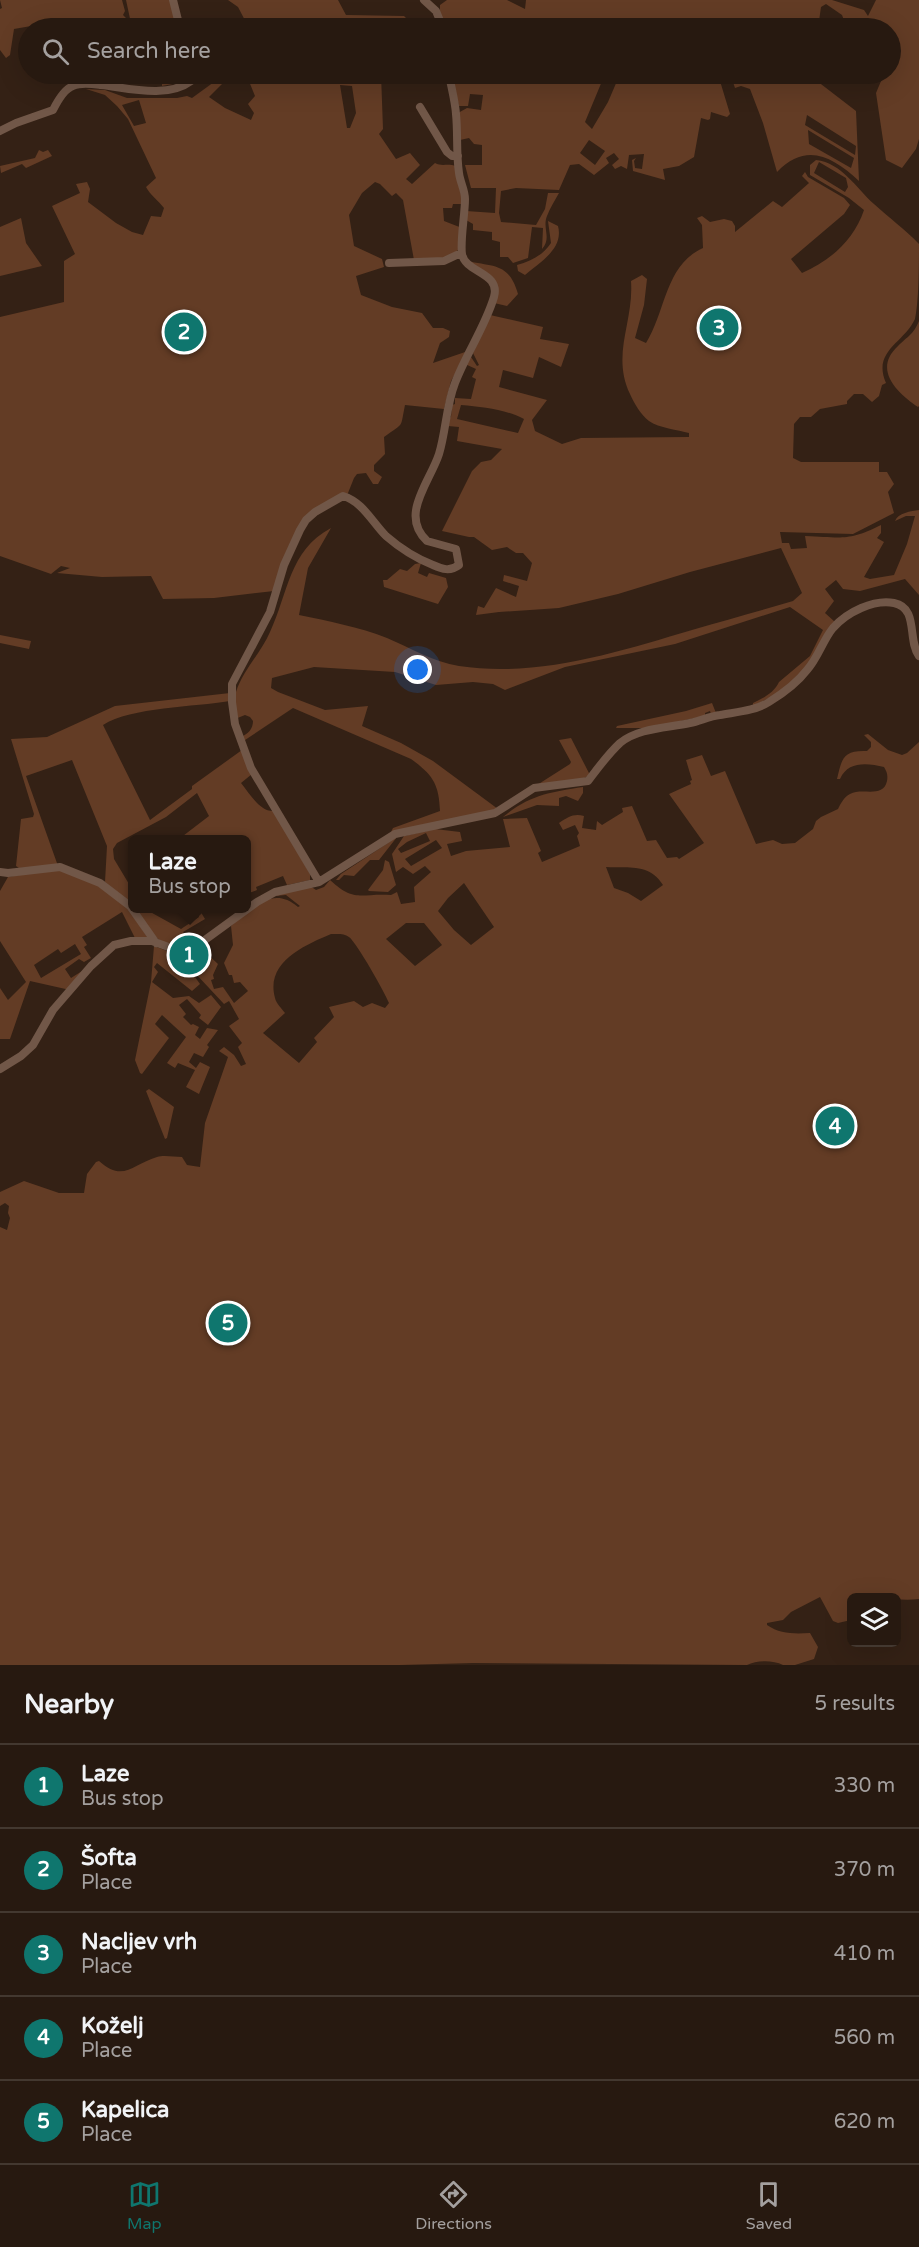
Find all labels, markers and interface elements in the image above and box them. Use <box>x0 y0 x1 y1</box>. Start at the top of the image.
search box <box>18 18 901 84</box>
icon: search <box>39 35 72 68</box>
text: Search here <box>87 38 211 64</box>
pin: 3 <box>700 306 738 350</box>
pin: 2 <box>164 310 204 354</box>
your location <box>403 655 432 684</box>
popup <box>128 835 251 913</box>
text: Laze <box>148 849 197 875</box>
text: Bus stop <box>148 875 231 899</box>
pin: 1 <box>170 932 208 978</box>
pin: 4 <box>816 1104 854 1148</box>
pin: 5 <box>208 1300 248 1346</box>
map controls <box>847 1593 901 1647</box>
button: layers <box>847 1593 901 1647</box>
text: Nearby <box>24 1689 114 1720</box>
text: 5 results <box>815 1692 895 1716</box>
text: Laze <box>81 1761 129 1787</box>
text: 1 <box>37 1774 50 1798</box>
text: 330 m <box>834 1774 895 1798</box>
text: Bus stop <box>81 1787 164 1811</box>
text: Šofta <box>81 1845 137 1871</box>
text: 2 <box>37 1858 50 1882</box>
text: 370 m <box>834 1858 895 1882</box>
text: Place <box>81 1871 132 1895</box>
text: Nacljev vrh <box>81 1929 197 1955</box>
text: 3 <box>37 1942 50 1966</box>
text: 410 m <box>834 1942 895 1966</box>
text: Place <box>81 1955 132 1979</box>
text: Koželj <box>81 2013 144 2039</box>
text: 4 <box>37 2026 50 2050</box>
text: 560 m <box>834 2026 895 2050</box>
text: Place <box>81 2039 132 2063</box>
text: Kapelica <box>81 2097 169 2123</box>
text: 5 <box>37 2110 50 2134</box>
text: 620 m <box>834 2110 895 2134</box>
text: Place <box>81 2123 132 2147</box>
tab: Map <box>127 2178 161 2234</box>
tab: Directions <box>415 2178 492 2234</box>
tab: Saved <box>746 2178 792 2234</box>

